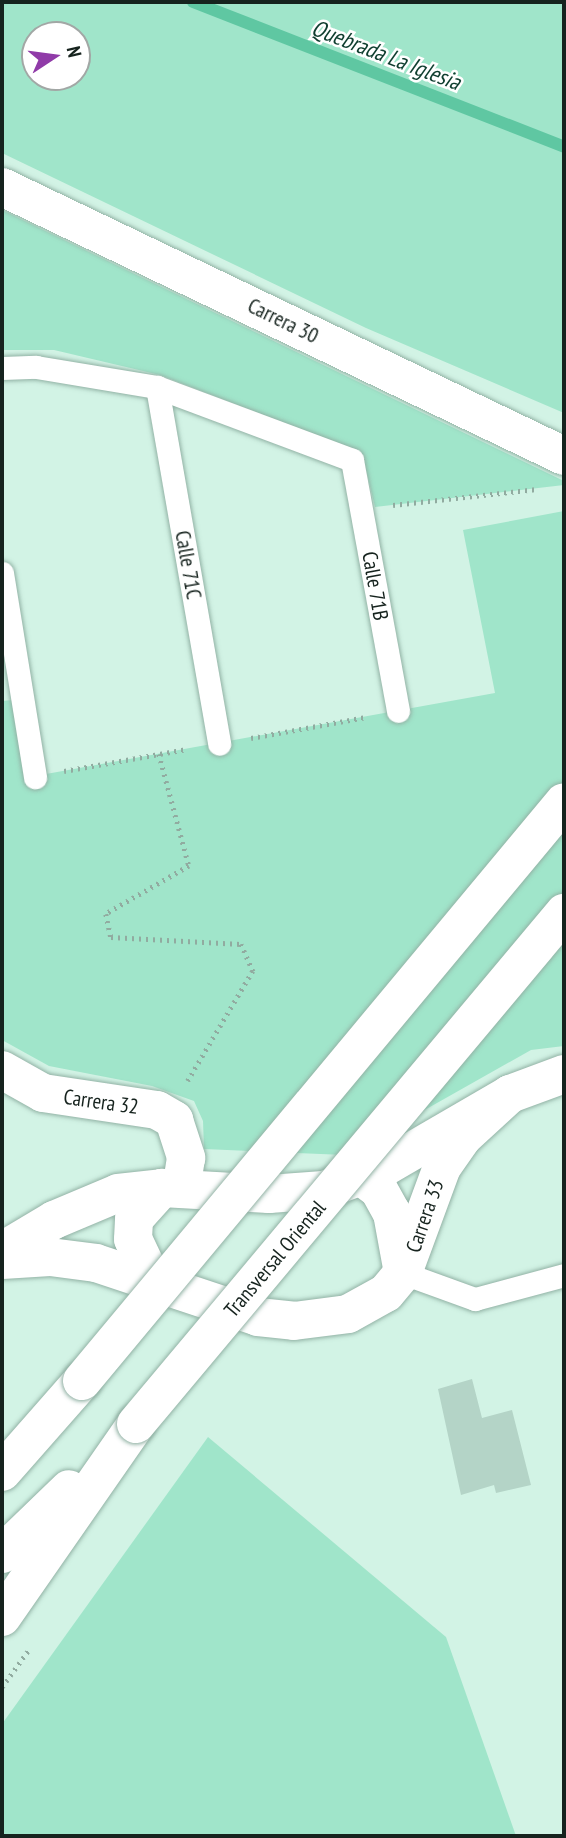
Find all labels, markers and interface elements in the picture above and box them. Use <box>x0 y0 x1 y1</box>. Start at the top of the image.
water label: Quebrada La Iglesia <box>308 14 464 96</box>
north arrow <box>21 21 91 91</box>
text: N <box>62 44 87 59</box>
street label: Carrera 30 <box>244 293 322 349</box>
street label: Calle 71C <box>170 529 206 601</box>
street label: Calle 71B <box>357 550 393 622</box>
street label: Carrera 32 <box>62 1084 140 1120</box>
street label: Carrera 33 <box>401 1176 449 1256</box>
street label: Transversal Oriental <box>219 1196 331 1322</box>

